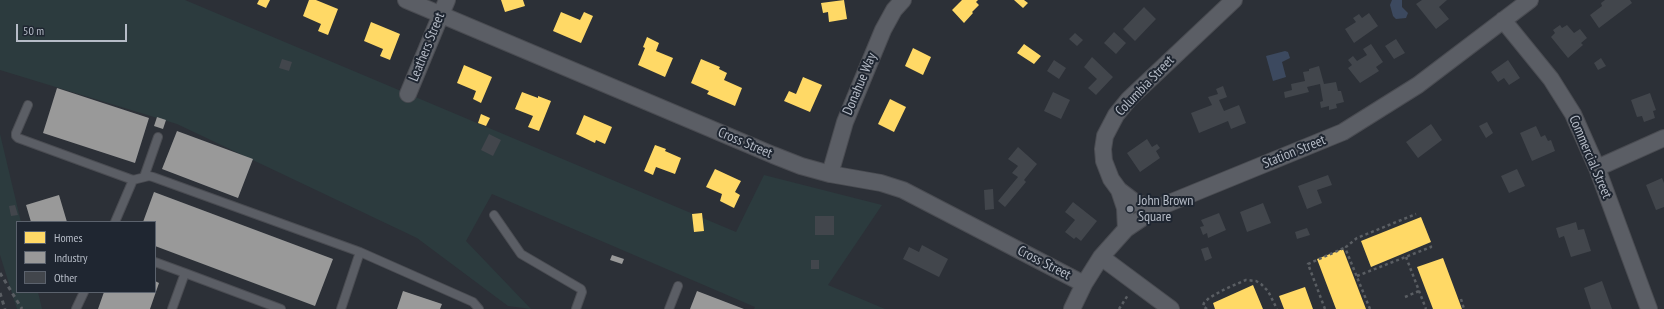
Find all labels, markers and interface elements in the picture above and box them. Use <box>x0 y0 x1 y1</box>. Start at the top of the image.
street label: Leathers Street <box>406 10 448 84</box>
scale bar <box>18 16 129 42</box>
text: 50 m <box>23 23 44 38</box>
street label: Donahue Way <box>839 50 881 118</box>
street label: Columbia Street <box>1112 52 1178 120</box>
street label: Commercial Street <box>1565 113 1615 201</box>
street label: Cross Street <box>715 124 775 162</box>
street label: Station Street <box>1260 132 1328 172</box>
place label: John Brown Square <box>1138 193 1193 226</box>
marker: John Brown Square <box>1125 204 1135 214</box>
legend <box>16 221 156 293</box>
text: Homes <box>54 230 82 245</box>
street label: Cross Street <box>1015 242 1073 284</box>
text: Industry <box>54 250 88 265</box>
text: Other <box>54 270 77 285</box>

